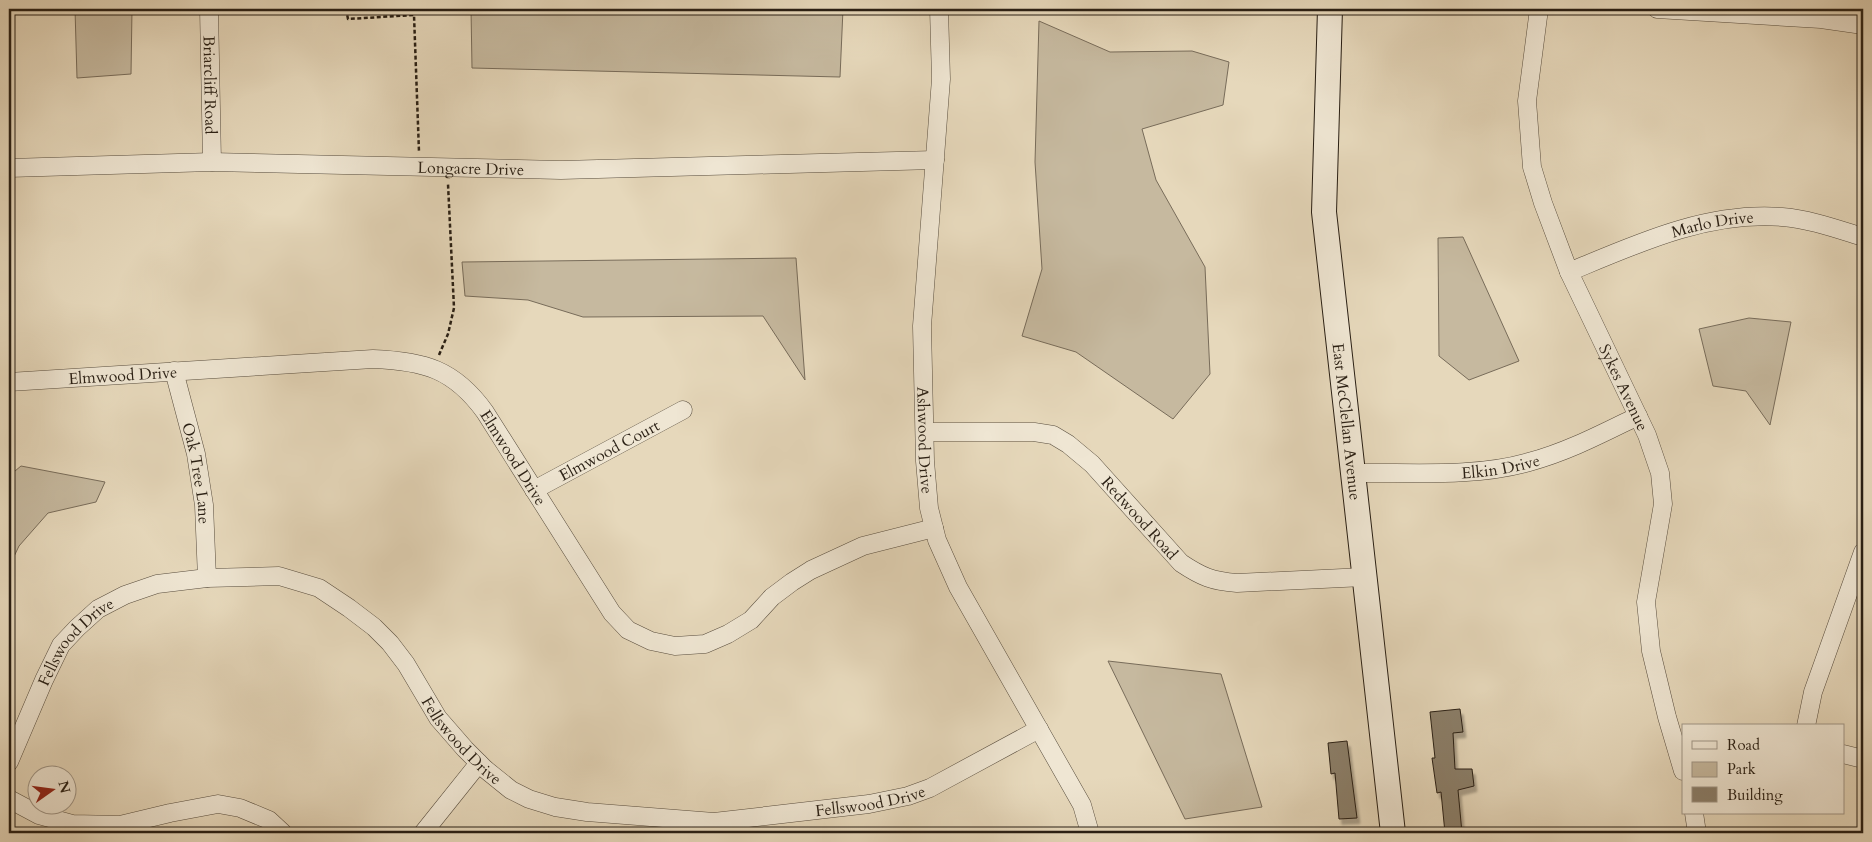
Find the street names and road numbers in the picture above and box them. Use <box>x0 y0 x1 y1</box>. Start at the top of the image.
street label: Briarcliff Road <box>198 35 221 135</box>
street label: Longacre Drive <box>417 157 524 181</box>
street label: Marlo Drive <box>1669 207 1754 243</box>
street label: Sykes Avenue <box>1593 341 1653 435</box>
street label: East McClellan Avenue <box>1327 342 1366 501</box>
street label: Elmwood Drive <box>68 361 178 390</box>
street label: Ashwood Drive <box>911 386 938 495</box>
street label: Elmwood Drive <box>474 406 551 510</box>
street label: Elmwood Court <box>555 415 663 487</box>
street label: Oak Tree Lane <box>176 420 215 524</box>
street label: Elkin Drive <box>1461 450 1543 484</box>
street label: Redwood Road <box>1096 472 1183 565</box>
street label: Fellswood Drive <box>33 593 118 689</box>
street label: Fellswood Drive <box>416 693 506 790</box>
street label: Fellswood Drive <box>814 781 929 822</box>

